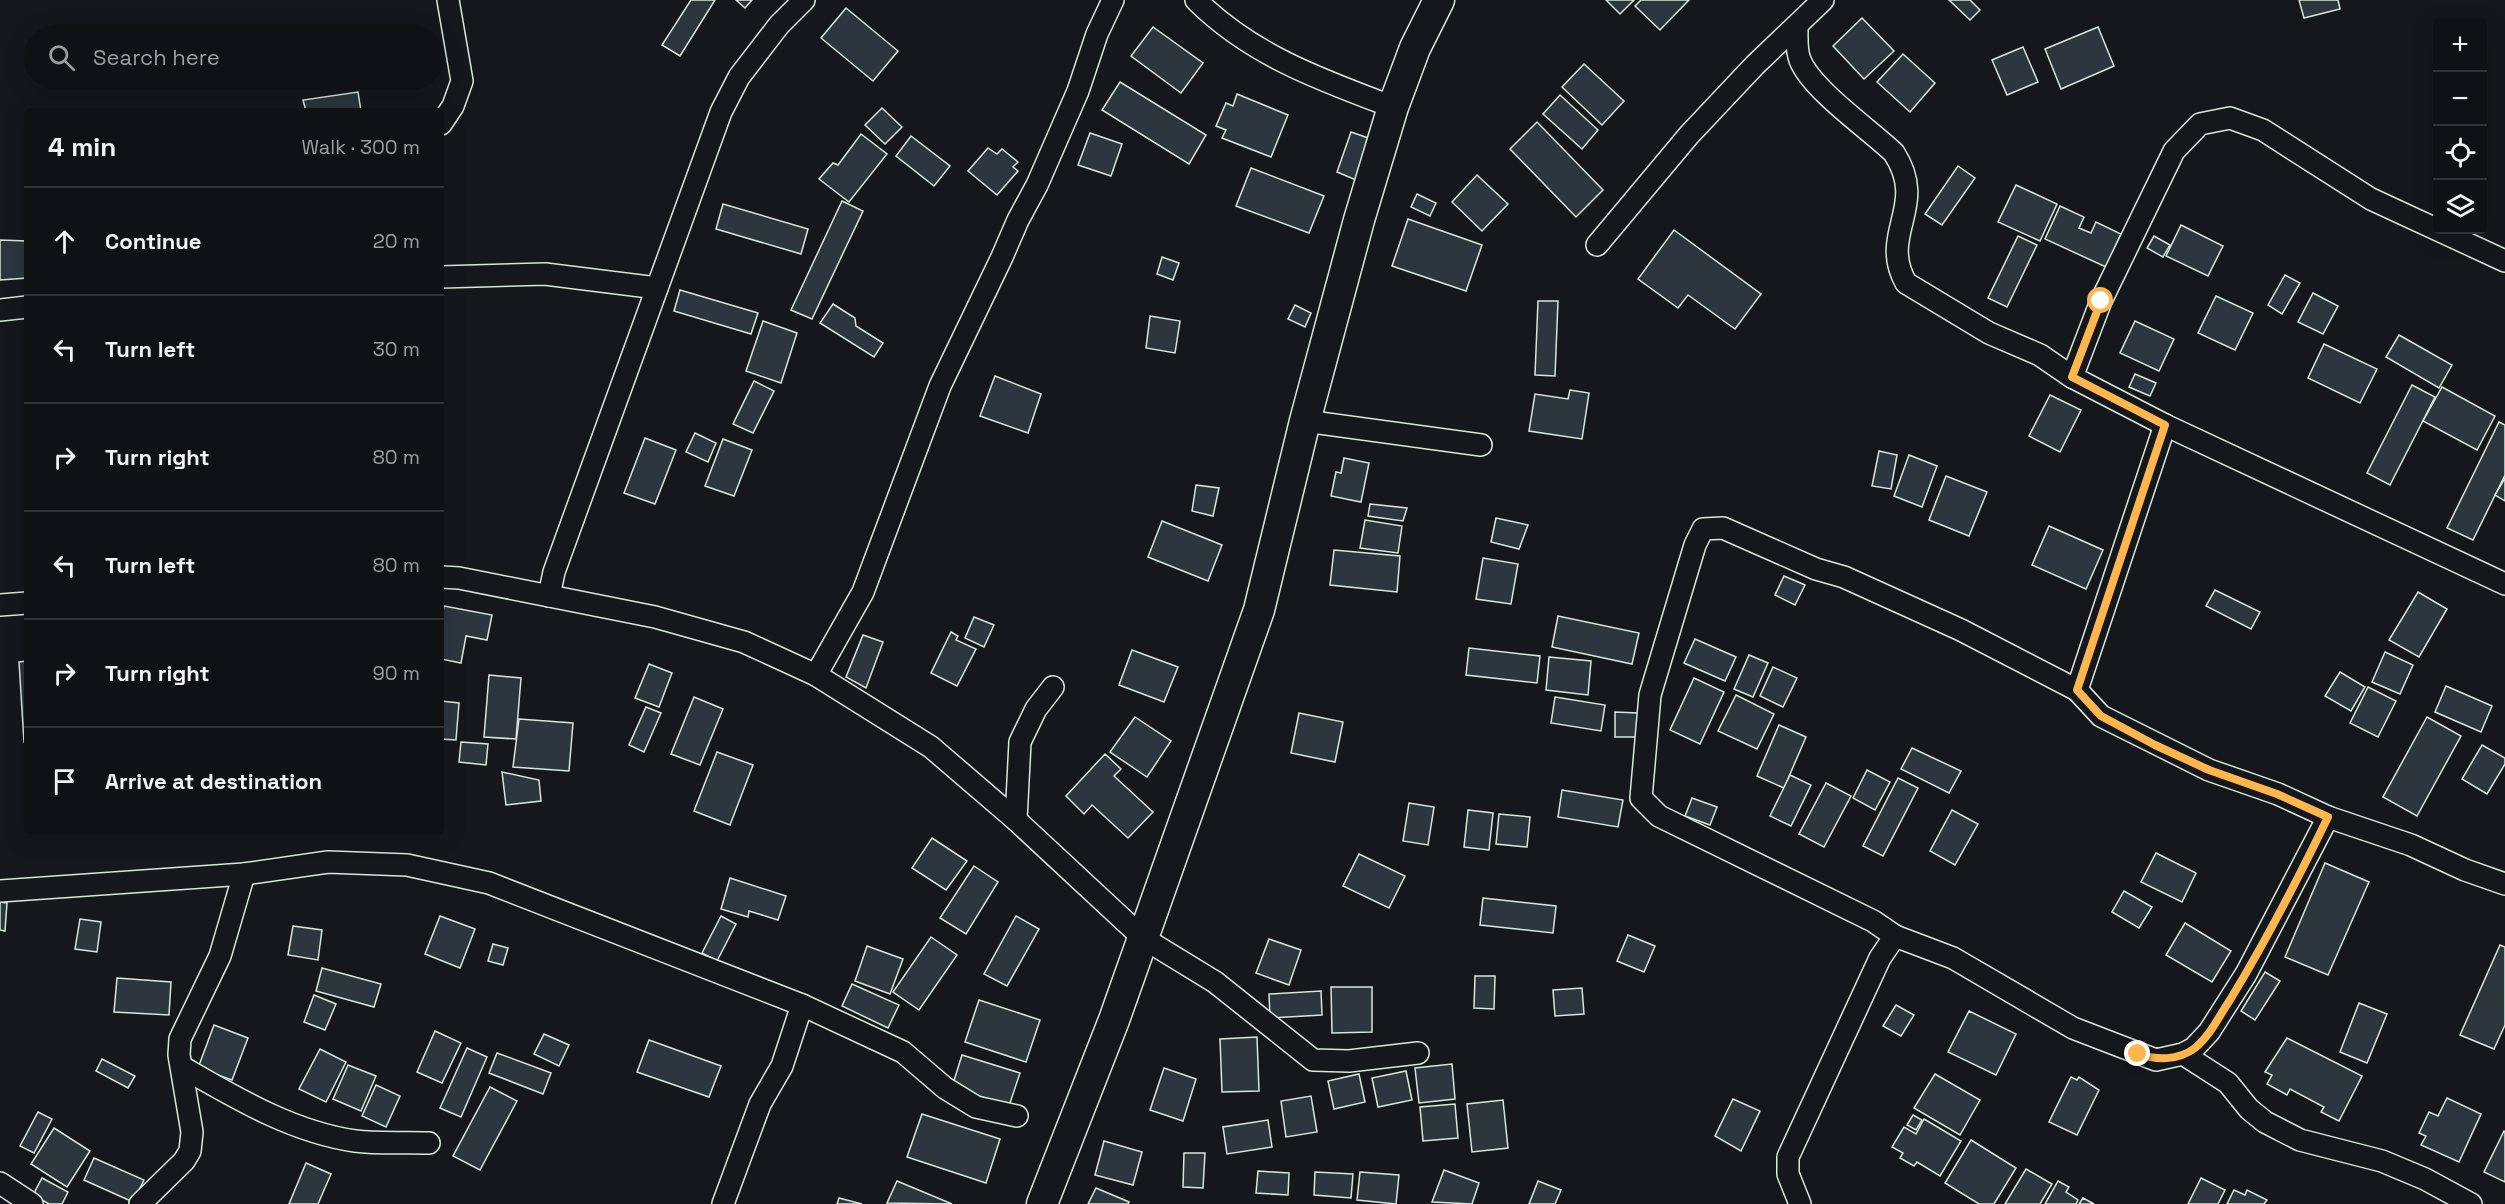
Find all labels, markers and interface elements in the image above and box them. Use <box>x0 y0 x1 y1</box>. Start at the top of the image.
map controls <box>2433 18 2487 234</box>
button: + <box>2433 18 2487 72</box>
search box <box>24 24 444 90</box>
icon: search <box>45 41 78 74</box>
text: Search here <box>93 43 220 71</box>
button: − <box>2433 72 2487 126</box>
button: locate <box>2433 126 2487 180</box>
text: 4 min <box>48 130 116 164</box>
text: Walk · 300 m <box>301 134 420 160</box>
button: layers <box>2433 180 2487 234</box>
icon: ahead <box>48 225 81 258</box>
text: Continue <box>105 227 201 255</box>
text: 20 m <box>373 228 420 254</box>
route start <box>2087 287 2113 313</box>
icon: left <box>48 333 81 366</box>
text: Turn left <box>105 335 195 363</box>
text: 30 m <box>373 336 420 362</box>
icon: right <box>48 441 81 474</box>
text: Turn right <box>105 443 210 471</box>
text: 80 m <box>372 444 420 470</box>
icon: left <box>48 549 81 582</box>
text: Turn left <box>105 551 195 579</box>
text: 80 m <box>372 552 420 578</box>
icon: right <box>48 657 81 690</box>
text: Turn right <box>105 659 210 687</box>
text: 90 m <box>373 660 420 686</box>
icon: arrive <box>48 765 81 798</box>
text: Arrive at destination <box>105 767 322 795</box>
route end <box>2124 1040 2150 1066</box>

